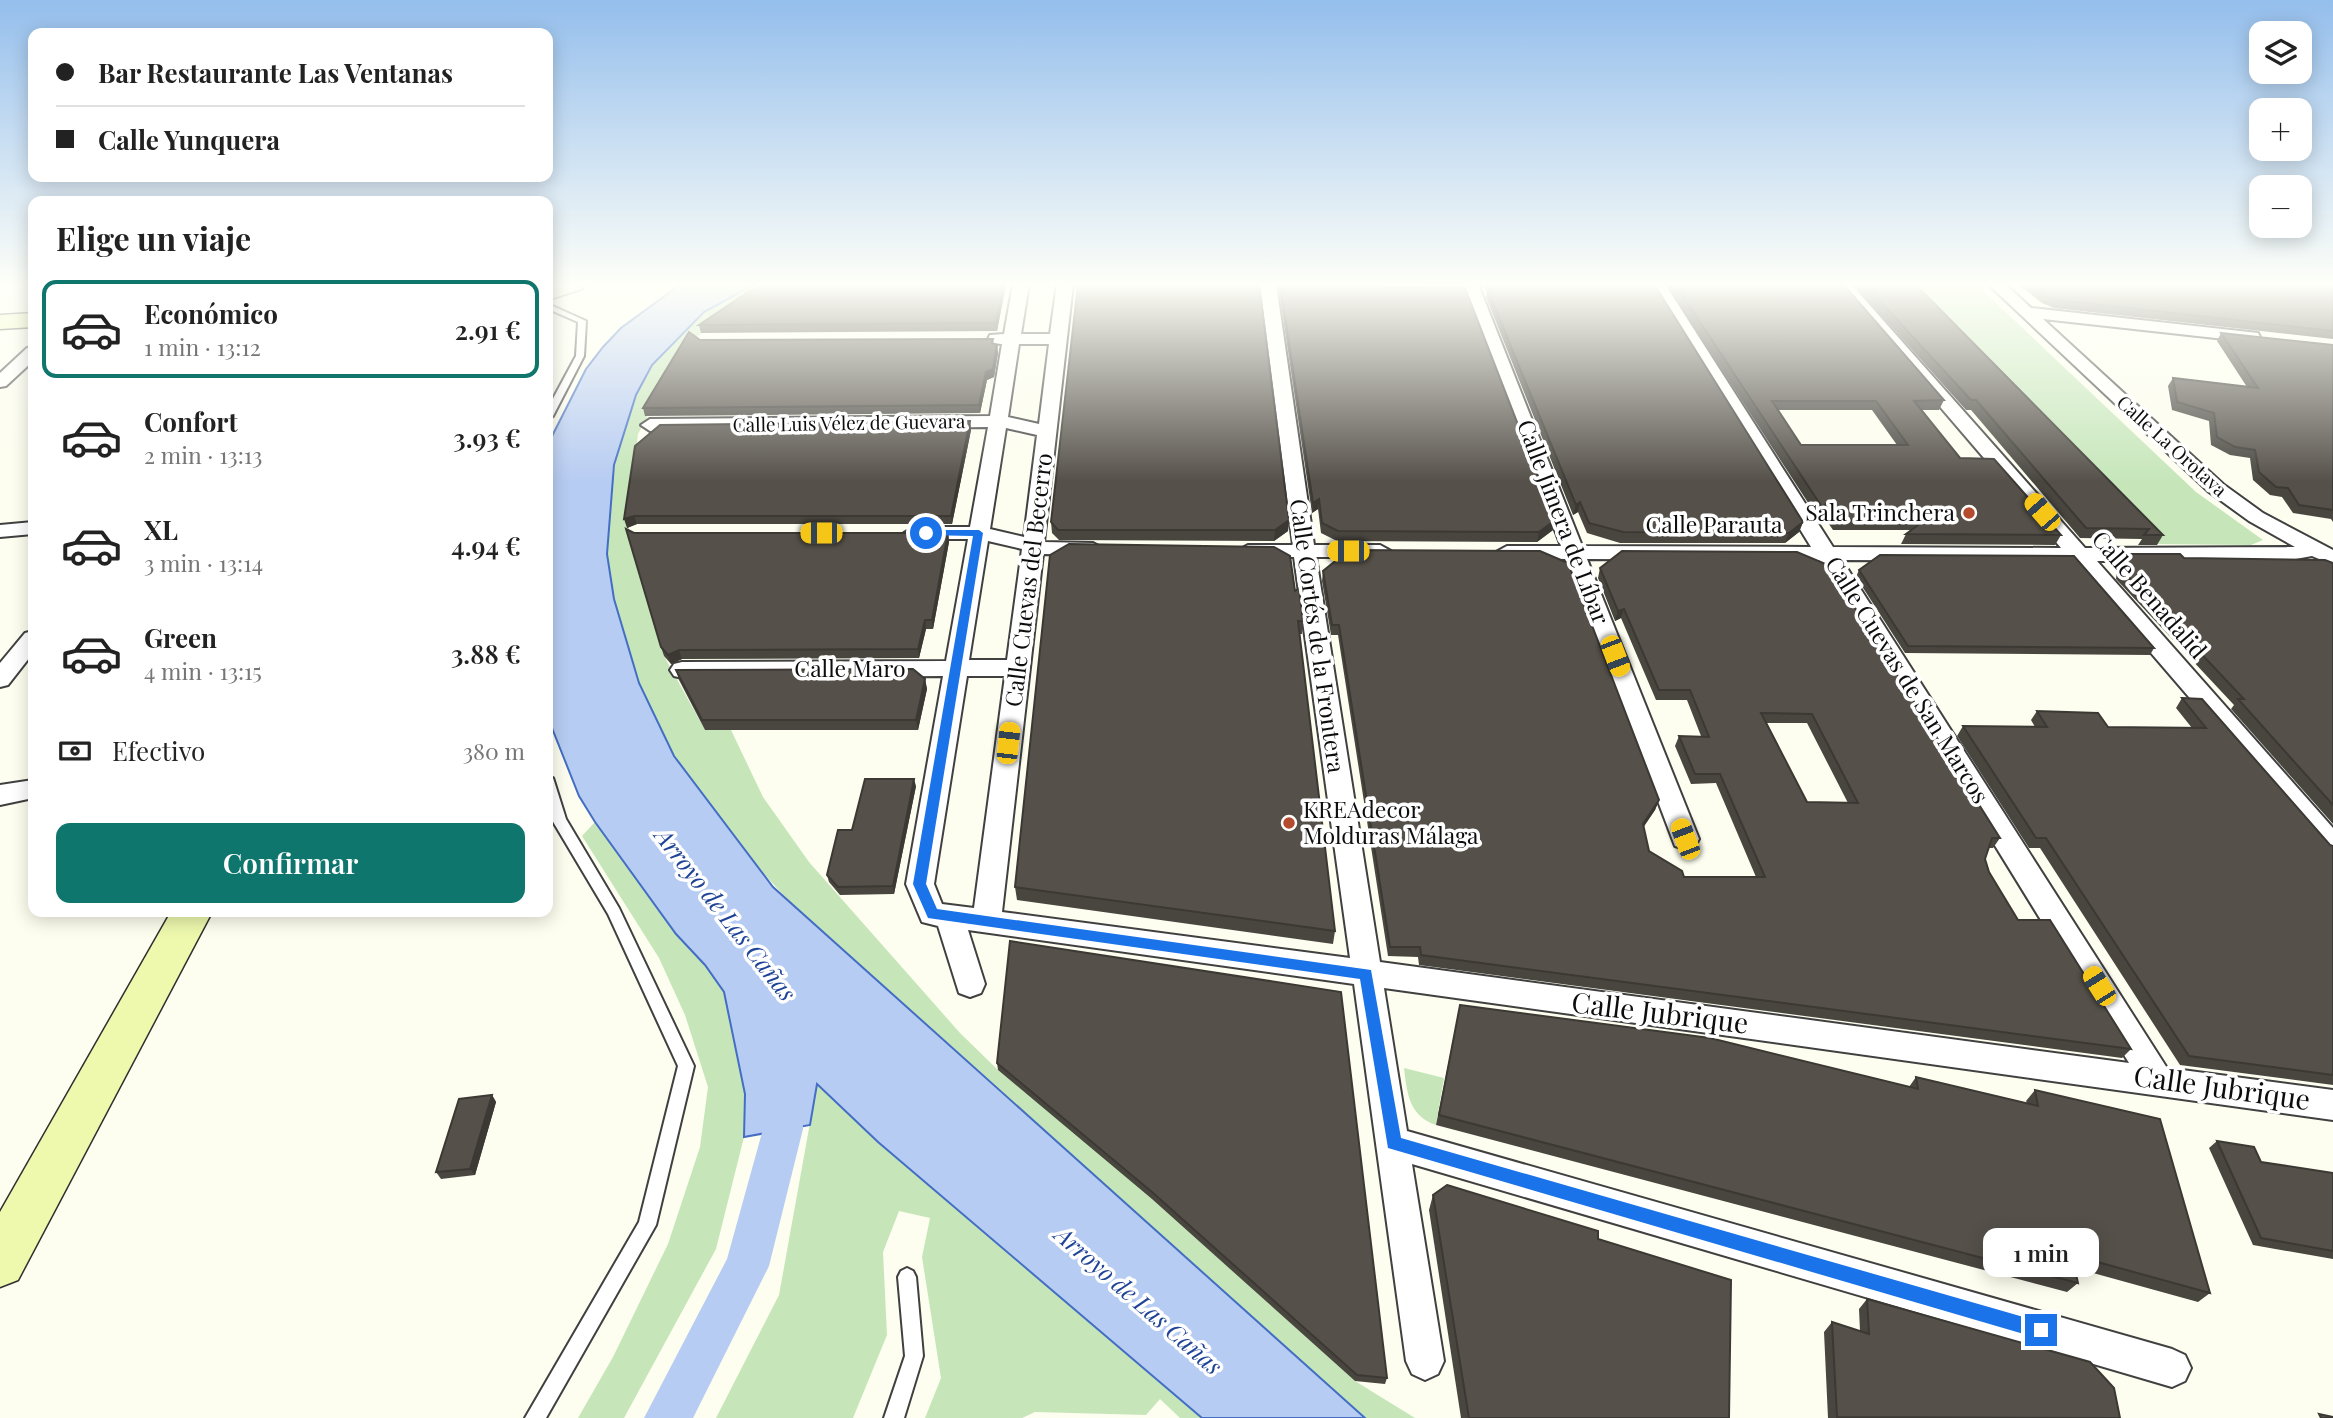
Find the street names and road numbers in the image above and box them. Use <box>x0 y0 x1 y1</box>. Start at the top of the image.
street label: Calle La Orotava <box>2112 389 2234 502</box>
street label: Calle Luis Vélez de Guevara <box>732 407 966 437</box>
street label: Calle Jimera de Líbar <box>1511 415 1618 628</box>
street label: Calle Cuevas del Becerro <box>997 451 1058 709</box>
street label: Calle Cortés de la Frontera <box>1284 497 1353 775</box>
street label: Calle Parauta <box>1646 508 1783 539</box>
street label: Calle Benadalid <box>2086 523 2214 665</box>
street label: Calle Cuevas de San Marcos <box>1819 550 1997 809</box>
street label: Calle Maro <box>794 652 906 683</box>
street label: Calle Jubrique <box>1570 982 1751 1041</box>
street label: Calle Jubrique <box>2132 1056 2313 1117</box>

